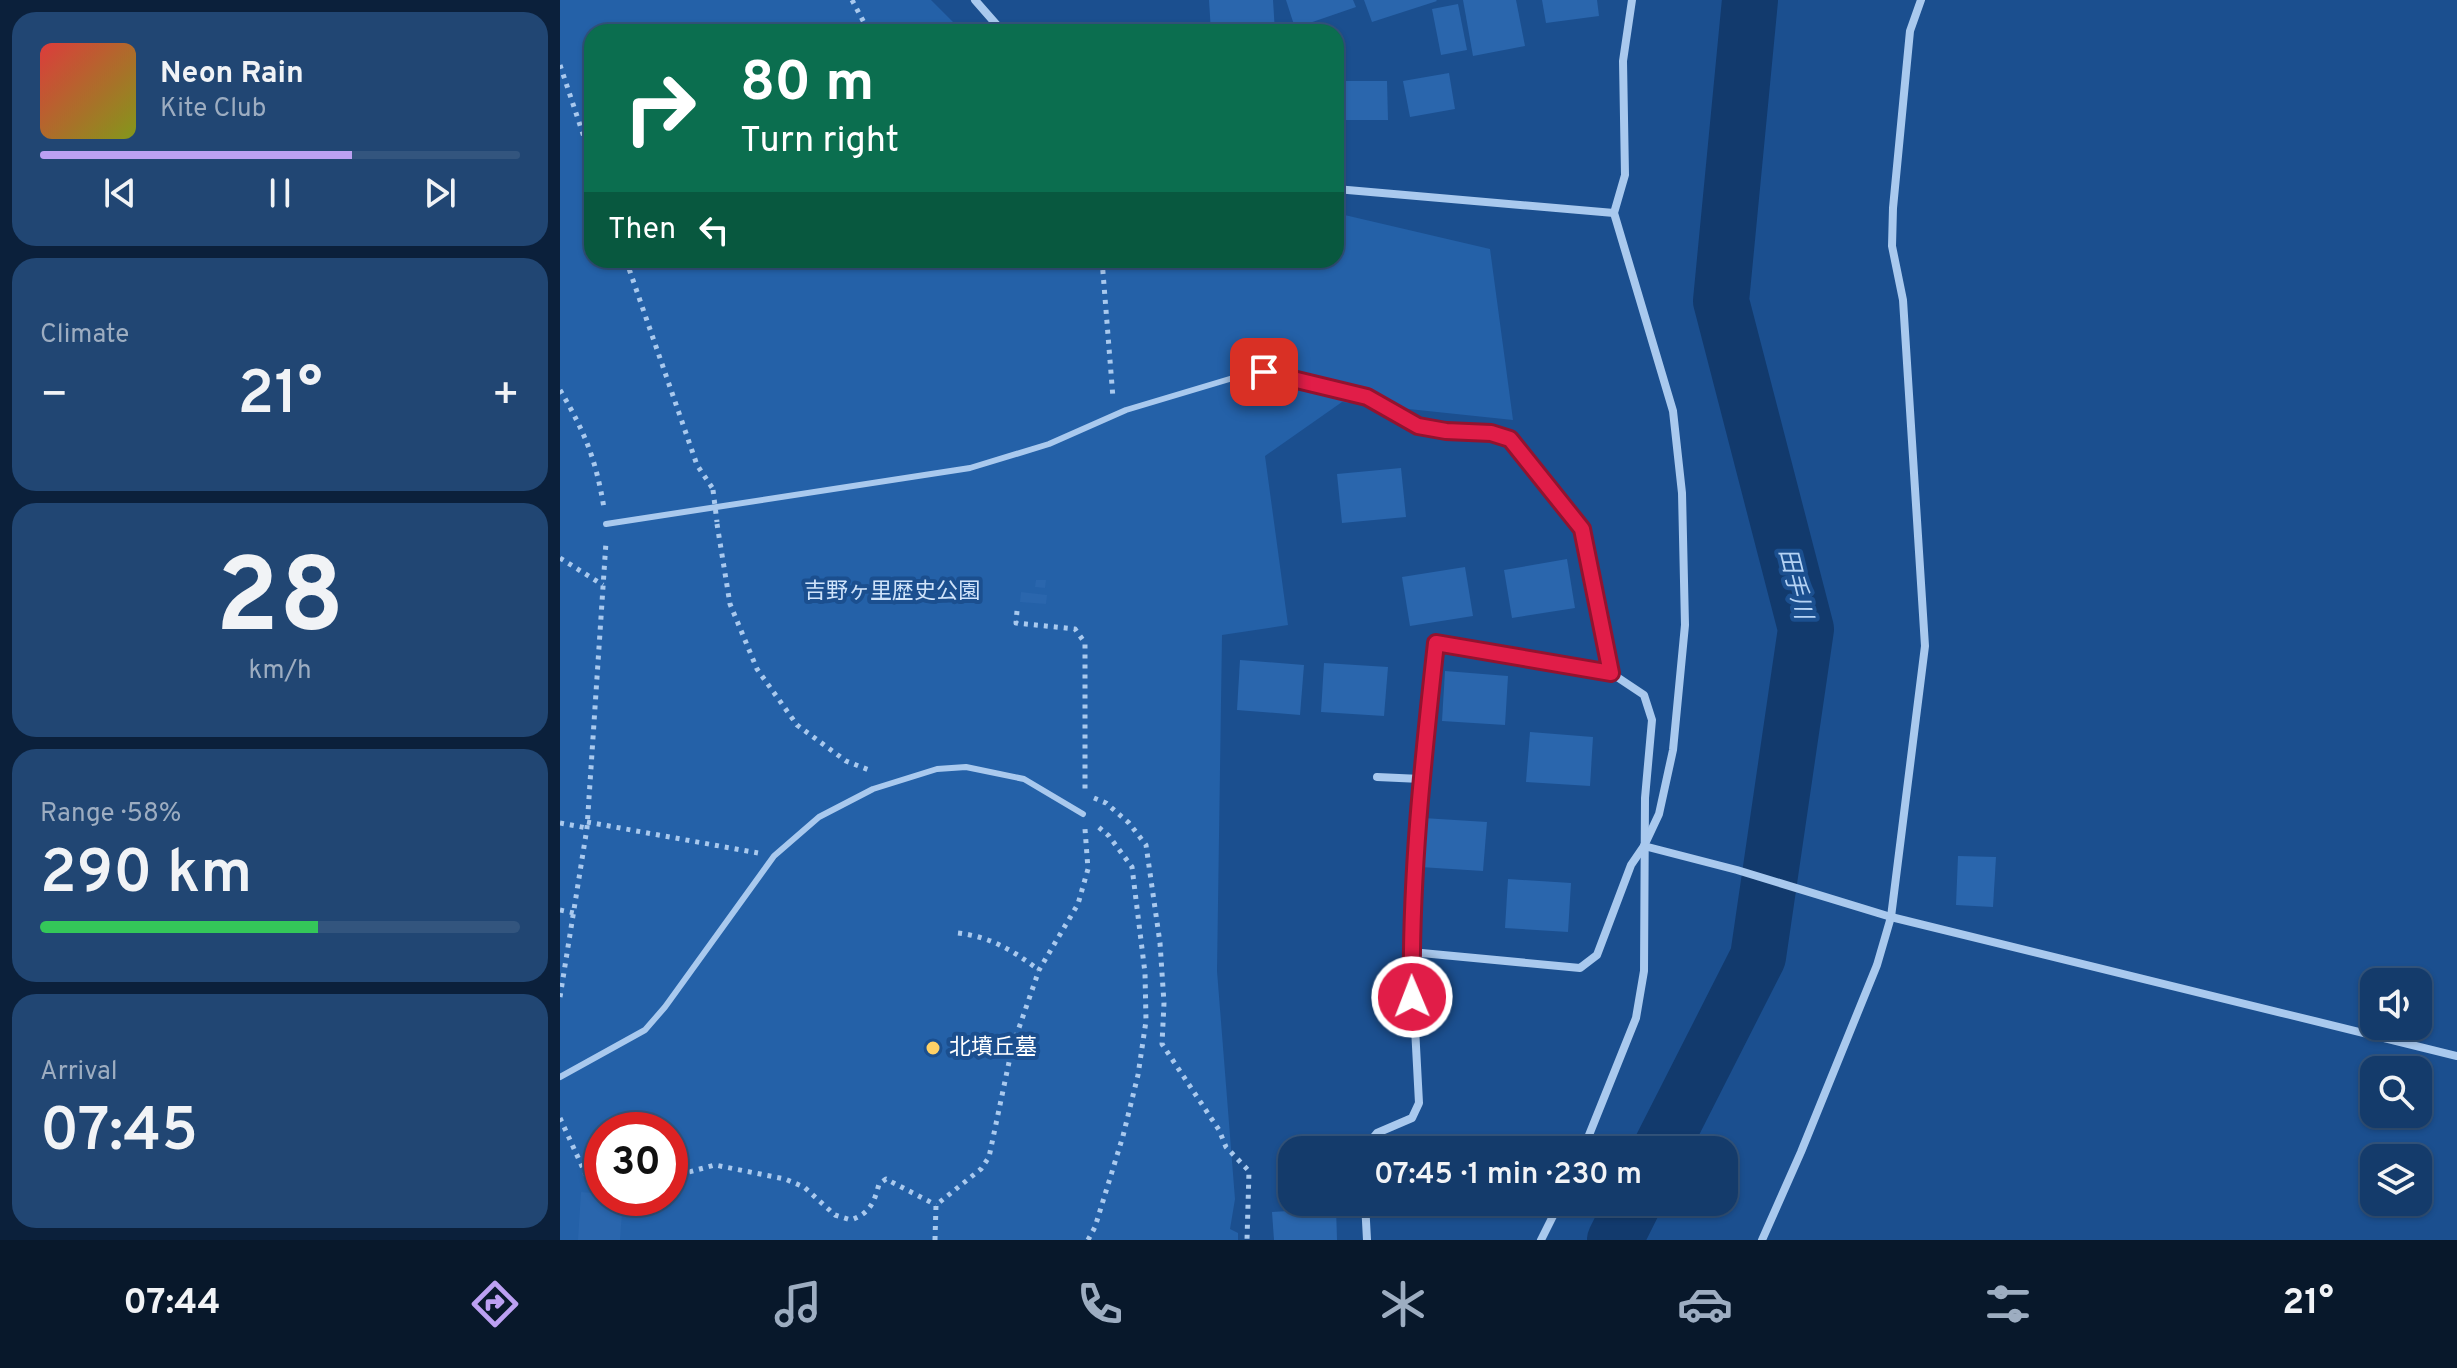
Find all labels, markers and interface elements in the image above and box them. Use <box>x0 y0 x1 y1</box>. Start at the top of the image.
text: 80 m <box>740 50 874 120</box>
text: Neon Rain <box>160 56 304 93</box>
icon: right <box>608 56 712 160</box>
text: Kite Club <box>160 93 266 126</box>
text: Turn right <box>740 119 899 165</box>
icon: previous <box>98 171 142 215</box>
icon: pause <box>258 171 302 215</box>
icon: next <box>418 171 462 215</box>
icon: left <box>692 208 736 252</box>
text: Then <box>608 212 676 249</box>
text: Climate <box>40 319 129 352</box>
pin <box>1230 338 1298 406</box>
icon: arrive <box>1242 350 1286 394</box>
text: 21° <box>238 359 323 435</box>
text: − <box>40 369 68 425</box>
text: + <box>492 369 520 425</box>
text: 28 <box>215 537 345 669</box>
water label: 田手川 <box>1771 545 1818 625</box>
park label: 吉野ヶ里歴史公園 <box>804 579 980 606</box>
text: km/h <box>248 655 312 688</box>
text: Range · 58% <box>40 798 181 831</box>
text: 290 km <box>40 838 252 914</box>
position arrow <box>1370 955 1454 1039</box>
map controls <box>2360 968 2432 1216</box>
button: sound <box>2360 968 2432 1040</box>
place label: 北墳丘墓 <box>949 1035 1037 1062</box>
marker: 北墳丘墓 <box>924 1039 942 1057</box>
text: Arrival <box>40 1056 118 1089</box>
button: search <box>2360 1056 2432 1128</box>
text: 07:45 <box>40 1096 198 1172</box>
speed limit sign: 30 <box>584 1112 688 1216</box>
button: layers <box>2360 1144 2432 1216</box>
text: 07:45 · 1 min · 230 m <box>1374 1157 1642 1194</box>
icon: directions <box>467 1276 523 1332</box>
icon: music <box>770 1276 826 1332</box>
icon: phone <box>1072 1276 1128 1332</box>
icon: climate <box>1375 1276 1431 1332</box>
icon: car <box>1677 1276 1733 1332</box>
icon: filters <box>1980 1276 2036 1332</box>
text: 07:44 <box>123 1281 221 1327</box>
text: 21° <box>2282 1281 2334 1327</box>

